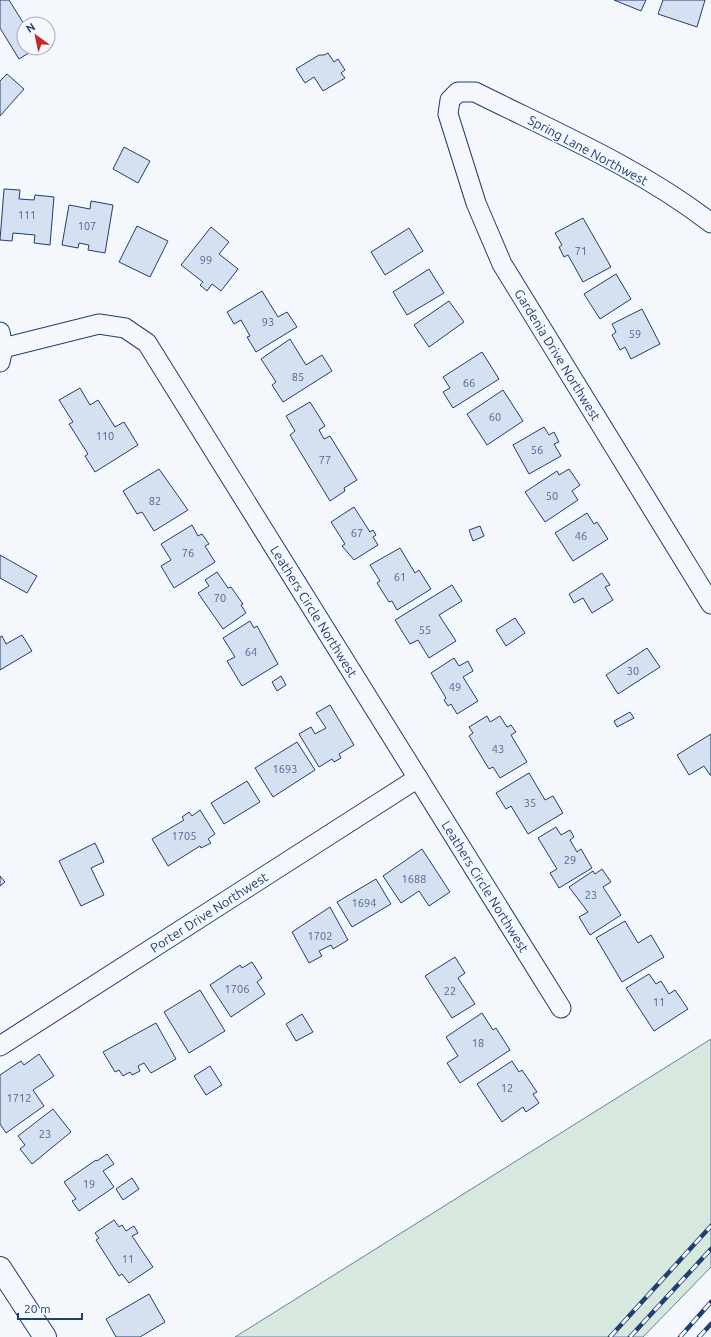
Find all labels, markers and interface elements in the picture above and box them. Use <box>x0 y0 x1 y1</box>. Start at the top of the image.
north arrow <box>16 16 56 56</box>
text: N <box>24 20 37 35</box>
street label: Spring Lane Northwest <box>526 112 650 188</box>
house number: 111 <box>18 209 36 221</box>
house number: 107 <box>78 220 96 232</box>
house number: 71 <box>575 245 587 257</box>
house number: 99 <box>200 254 212 266</box>
street label: Gardenia Drive Northwest <box>512 287 603 423</box>
house number: 93 <box>262 316 274 328</box>
house number: 59 <box>629 328 641 340</box>
house number: 85 <box>292 371 304 383</box>
house number: 66 <box>463 377 475 389</box>
house number: 60 <box>489 411 501 423</box>
house number: 110 <box>96 430 114 442</box>
house number: 56 <box>531 444 543 456</box>
house number: 77 <box>319 454 331 466</box>
house number: 50 <box>546 490 558 502</box>
house number: 82 <box>149 495 161 507</box>
house number: 67 <box>351 527 363 539</box>
house number: 46 <box>575 530 587 542</box>
street label: Leathers Circle Northwest <box>268 543 360 680</box>
house number: 76 <box>182 547 194 559</box>
house number: 61 <box>394 571 406 583</box>
house number: 70 <box>214 592 226 604</box>
house number: 55 <box>419 624 431 636</box>
house number: 64 <box>245 646 257 658</box>
house number: 30 <box>627 665 639 677</box>
house number: 49 <box>449 681 461 693</box>
house number: 43 <box>492 743 504 755</box>
house number: 1693 <box>273 763 297 775</box>
house number: 35 <box>524 797 536 809</box>
street label: Leathers Circle Northwest <box>439 818 531 955</box>
house number: 1705 <box>172 830 196 842</box>
house number: 29 <box>564 854 576 866</box>
street label: Porter Drive Northwest <box>148 869 270 955</box>
house number: 1688 <box>402 873 426 885</box>
house number: 23 <box>585 889 597 901</box>
house number: 1694 <box>352 897 376 909</box>
house number: 1702 <box>308 930 332 942</box>
house number: 1706 <box>225 983 249 995</box>
house number: 22 <box>444 985 456 997</box>
house number: 11 <box>653 996 665 1008</box>
house number: 18 <box>472 1037 484 1049</box>
house number: 12 <box>501 1082 513 1094</box>
house number: 1712 <box>7 1092 31 1104</box>
house number: 23 <box>39 1128 51 1140</box>
house number: 19 <box>83 1178 95 1190</box>
house number: 11 <box>122 1253 134 1265</box>
scale bar <box>18 1295 82 1321</box>
text: 20 m <box>24 1302 51 1315</box>

